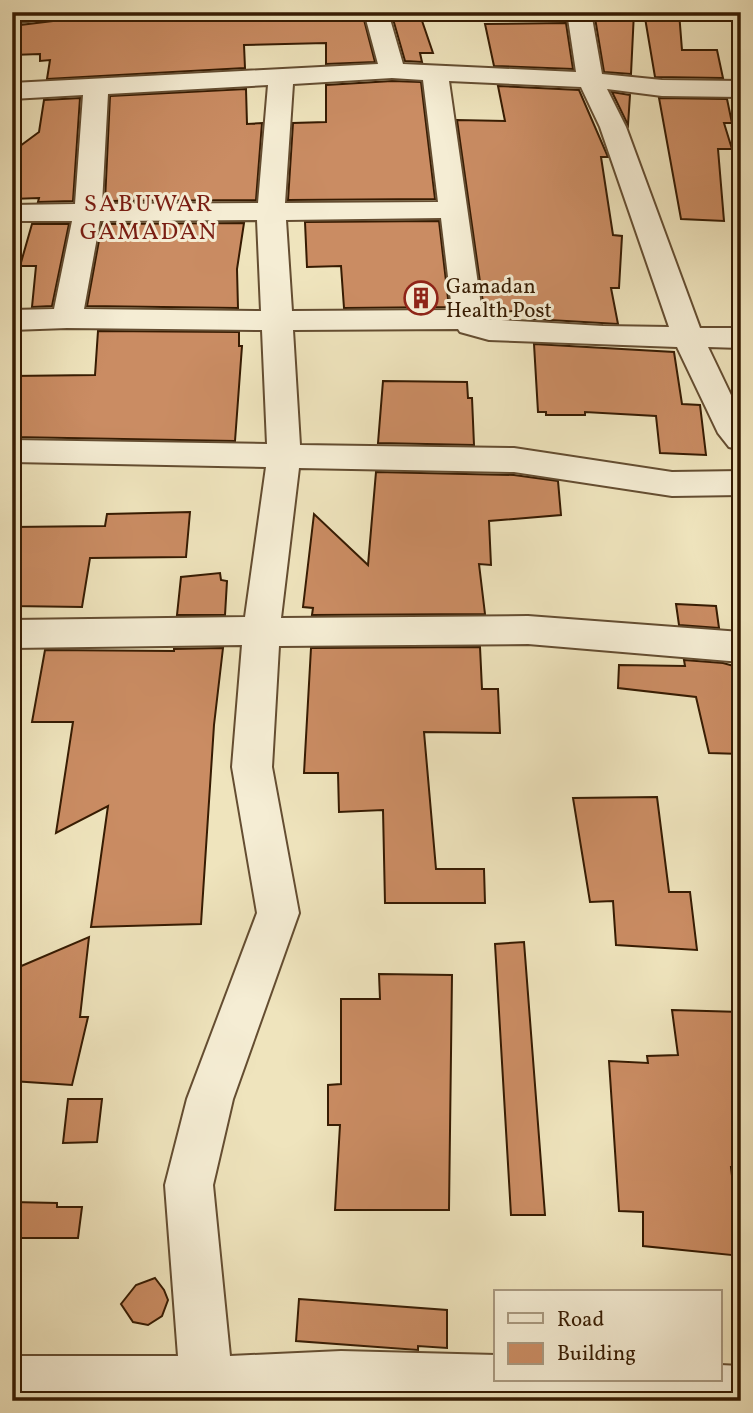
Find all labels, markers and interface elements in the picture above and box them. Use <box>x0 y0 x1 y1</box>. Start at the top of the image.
district label: SABUWAR GAMADAN <box>80 188 218 250</box>
place label: Gamadan Health Post <box>446 273 552 326</box>
building icon: Gamadan Health Post <box>402 279 440 317</box>
legend <box>494 1290 722 1382</box>
text: Road <box>557 1306 604 1335</box>
text: Building <box>557 1340 636 1369</box>

